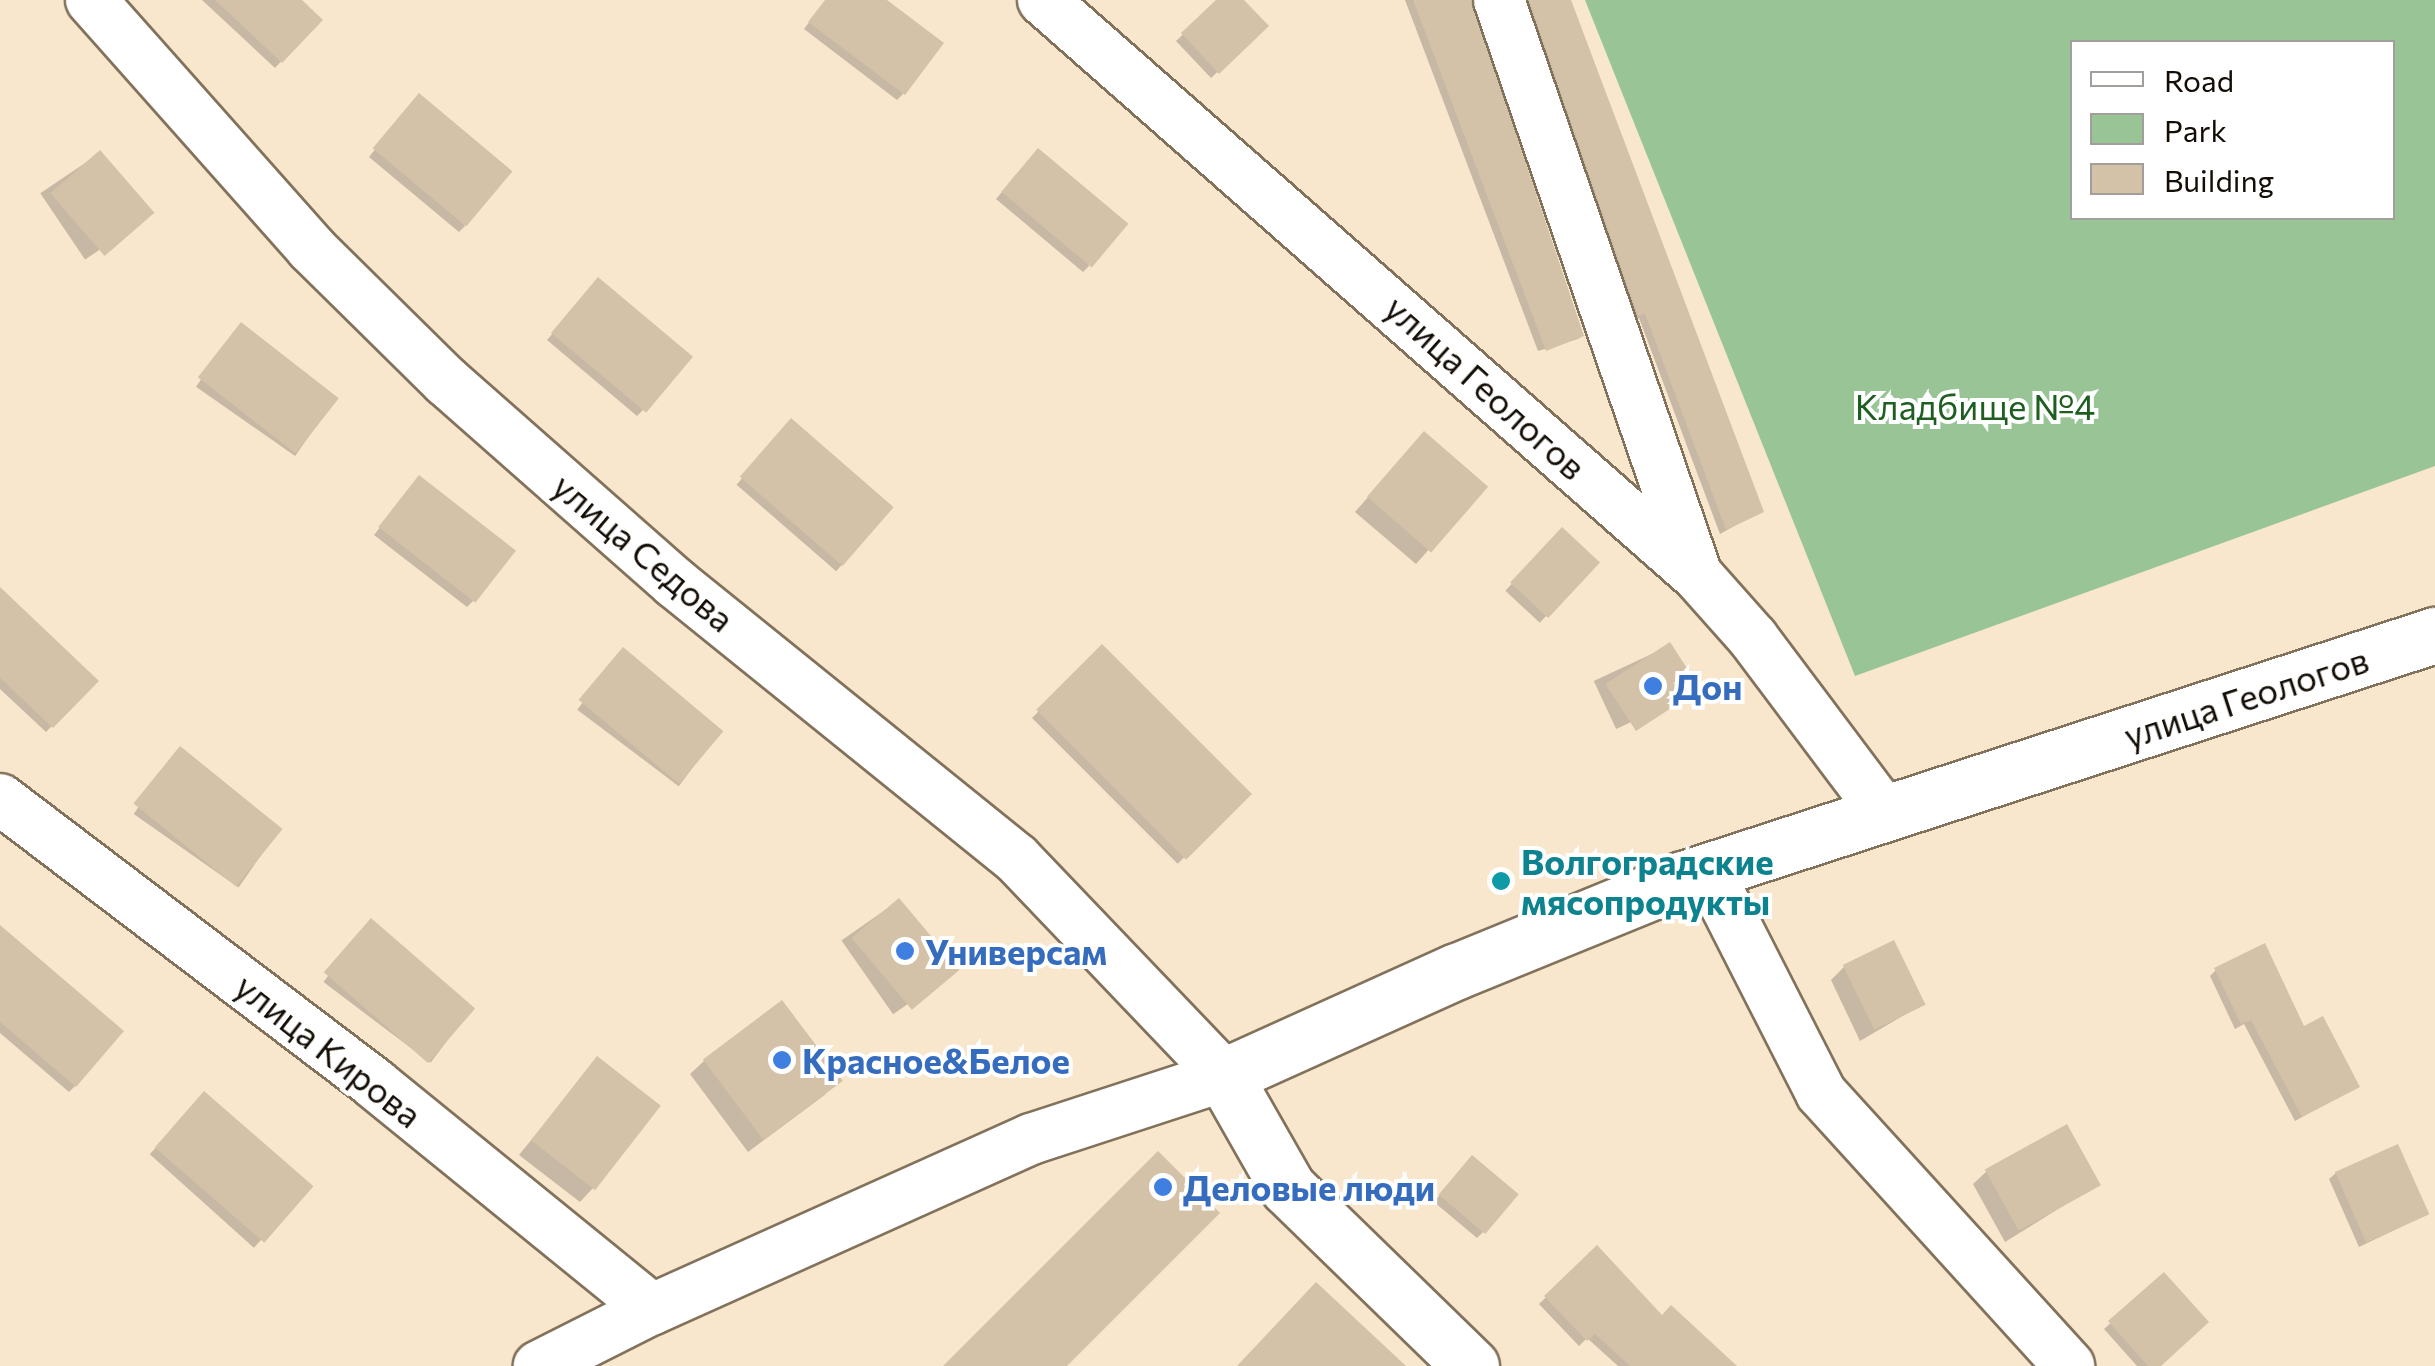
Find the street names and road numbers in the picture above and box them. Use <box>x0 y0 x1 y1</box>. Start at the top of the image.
street label: улица Геологов <box>1377 286 1595 488</box>
street label: улица Седова <box>545 464 743 640</box>
street label: улица Геологов <box>2119 638 2373 756</box>
street label: улица Кирова <box>228 964 430 1136</box>

